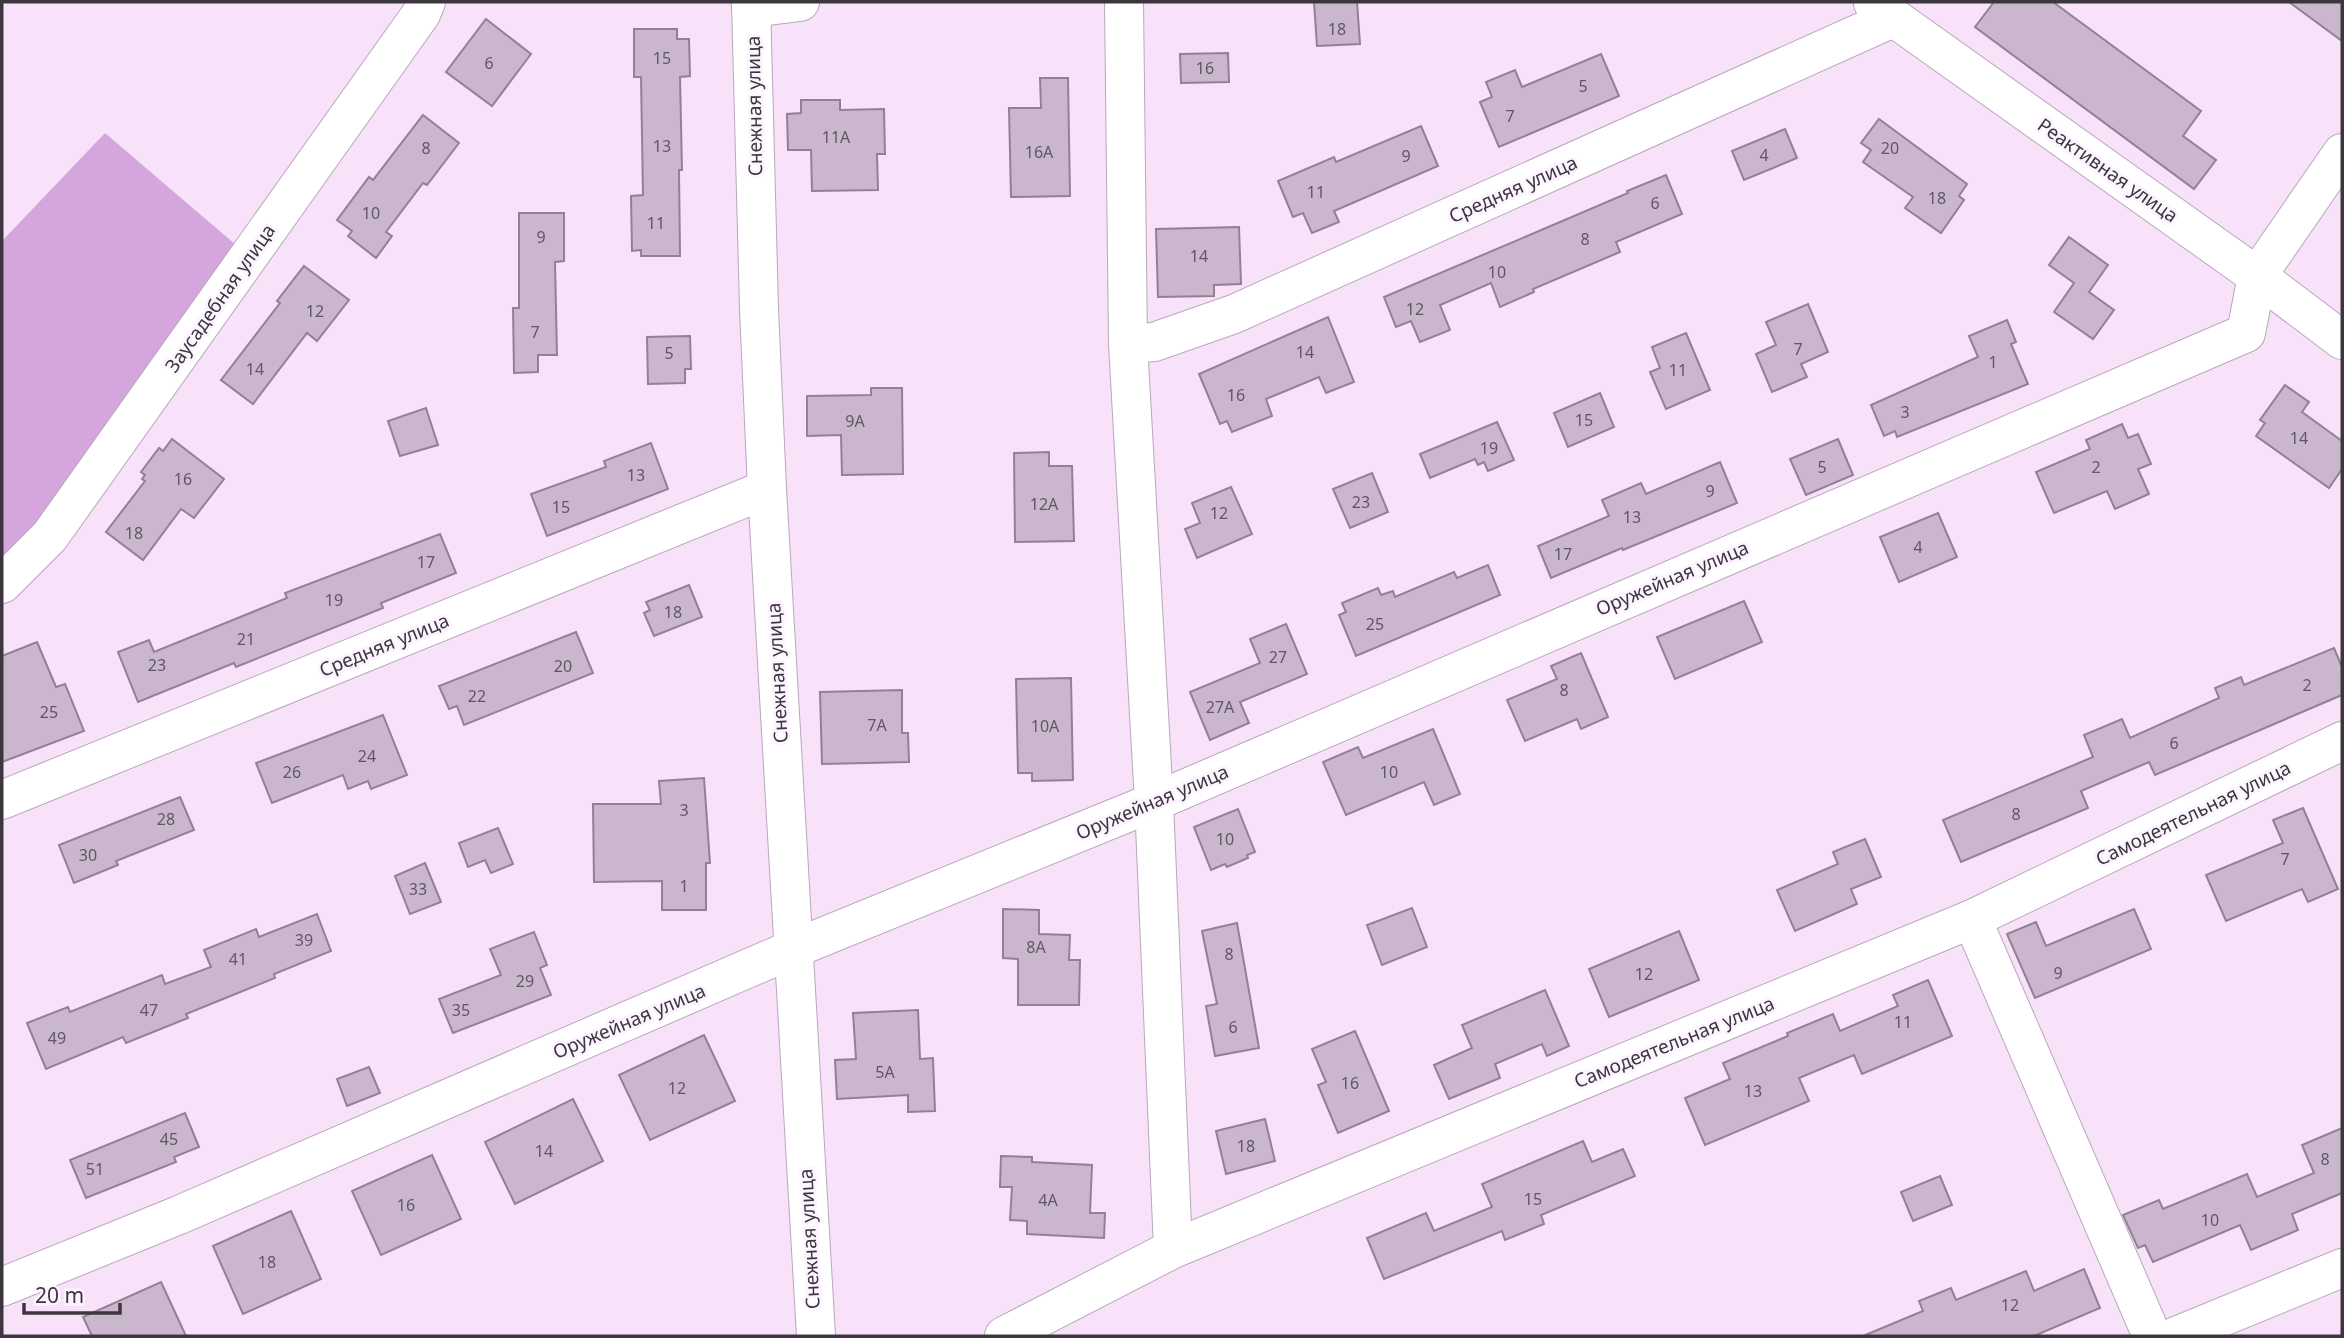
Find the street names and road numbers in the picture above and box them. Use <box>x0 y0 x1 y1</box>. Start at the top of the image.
street label: Снежная улица <box>740 36 768 176</box>
street label: Реактивная улица <box>2033 112 2183 228</box>
street label: Средняя улица <box>1445 149 1581 229</box>
street label: Заусадебная улица <box>159 219 281 377</box>
street label: Оружейная улица <box>1592 534 1752 622</box>
street label: Снежная улица <box>760 602 794 744</box>
street label: Средняя улица <box>315 607 453 683</box>
street label: Самодеятельная улица <box>2091 754 2295 872</box>
street label: Оружейная улица <box>1072 758 1232 846</box>
street label: Оружейная улица <box>549 977 709 1065</box>
street label: Самодеятельная улица <box>1570 990 1778 1094</box>
street label: Снежная улица <box>792 1168 826 1310</box>

